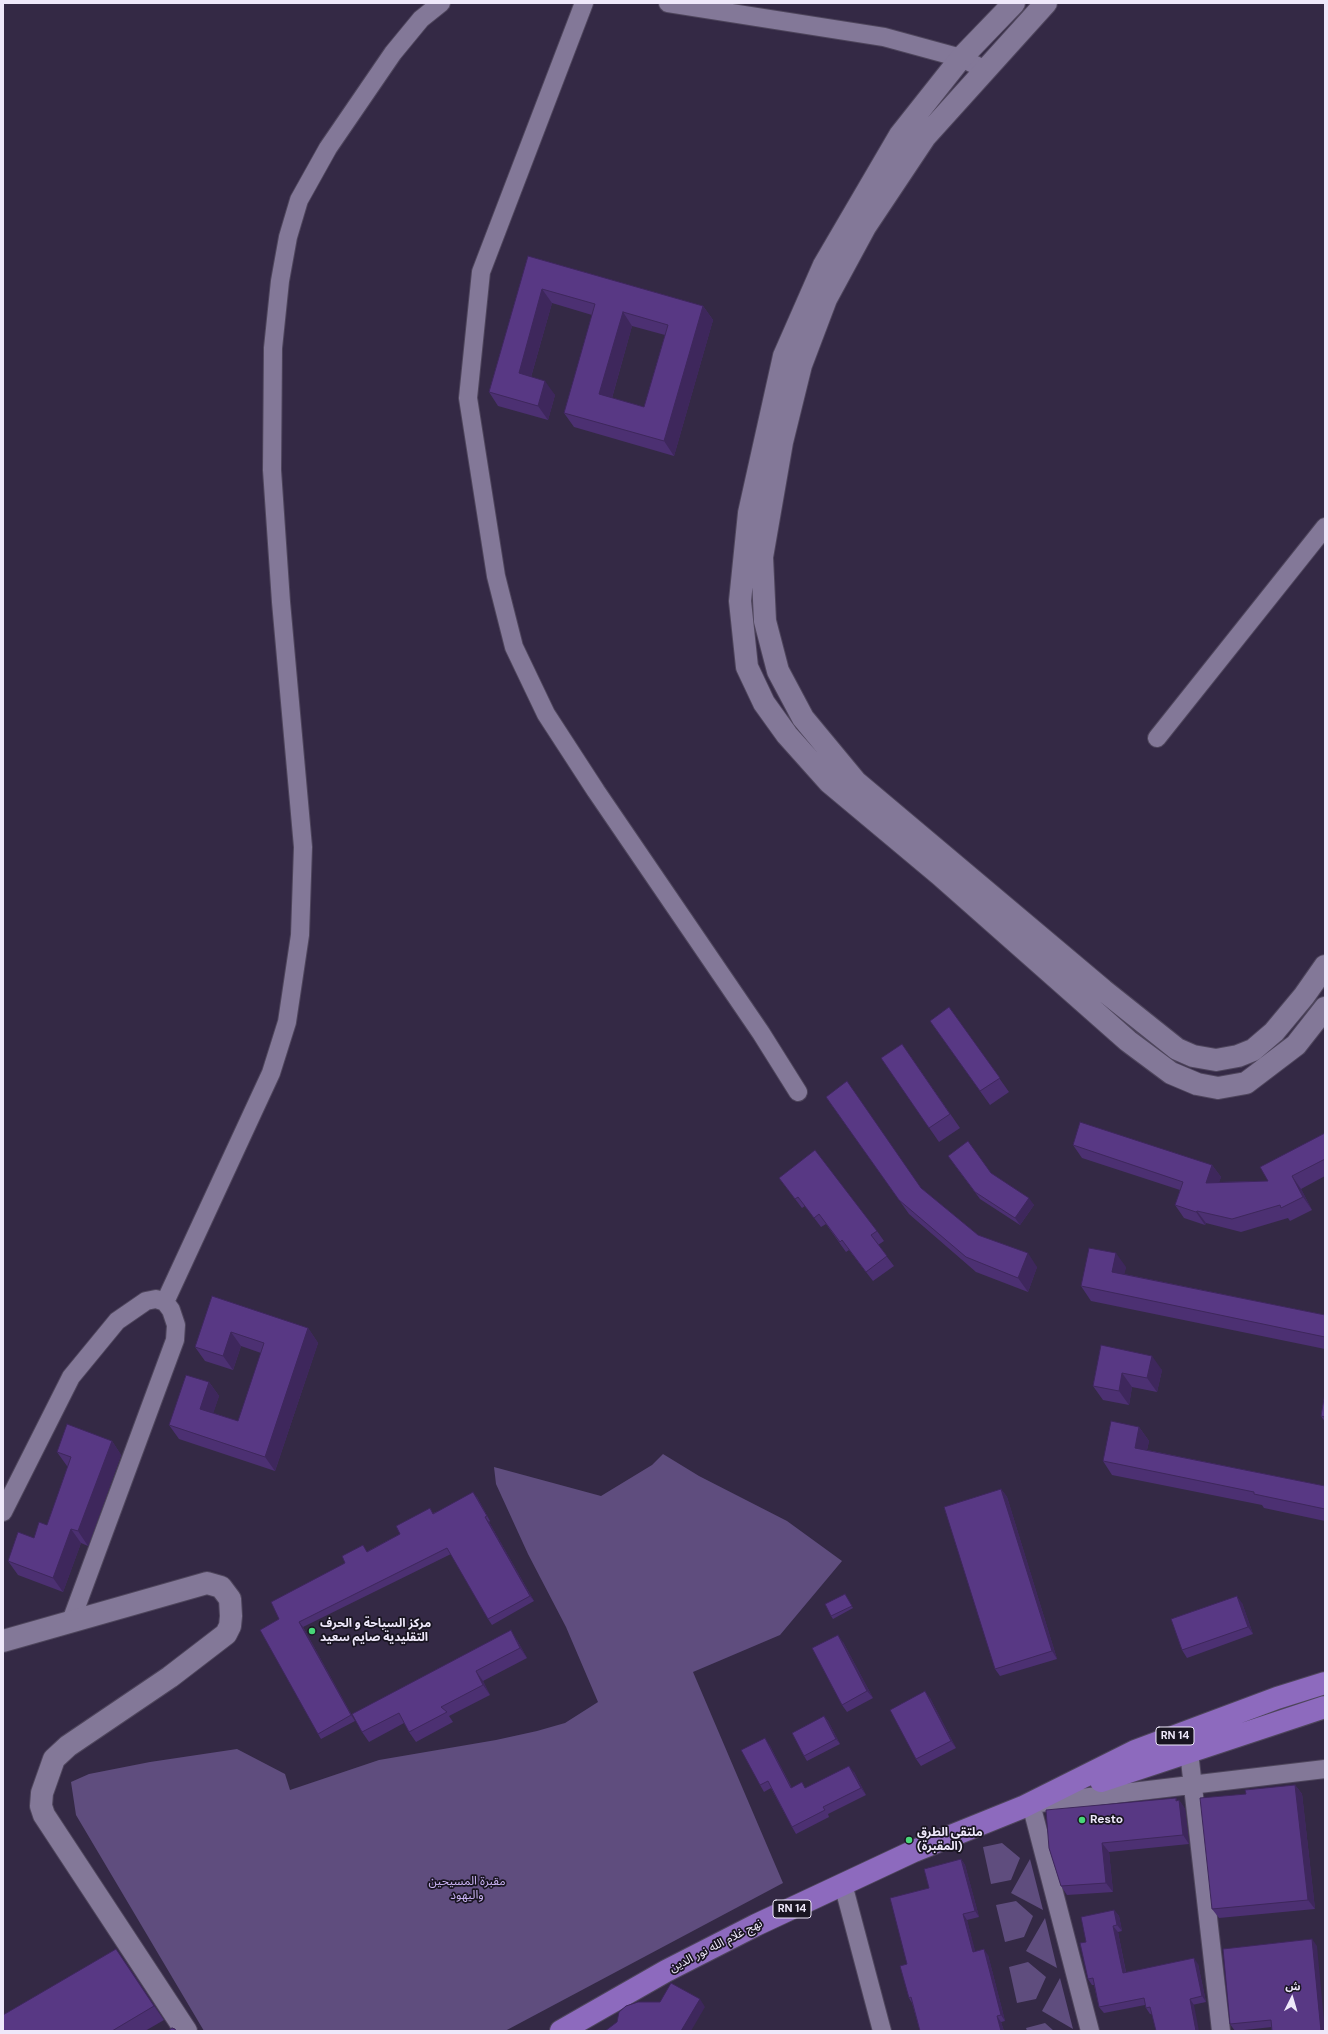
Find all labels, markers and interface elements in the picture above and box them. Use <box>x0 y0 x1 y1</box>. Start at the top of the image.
place label: مركز السياحة و الحرف التقليدية صايم سعيد <box>320 1617 431 1645</box>
marker: مركز السياحة و الحرف التقليدية صايم سعيد <box>307 1626 317 1636</box>
road number: RN 14 <box>1156 1727 1194 1745</box>
place label: Resto <box>1090 1813 1123 1827</box>
marker: Resto <box>1077 1815 1087 1825</box>
place label: ملتقى الطرق (المقبرة) <box>917 1826 983 1854</box>
marker: ملتقى الطرق (المقبرة) <box>904 1835 914 1845</box>
park label: مقبرة المسيحين واليهود <box>428 1875 506 1903</box>
road number: RN 14 <box>773 1900 811 1918</box>
street label: نهج غلام الله نور الدين <box>667 1916 765 1976</box>
north arrow <box>1272 1978 1312 2018</box>
text: ش <box>1285 1978 1301 1994</box>

